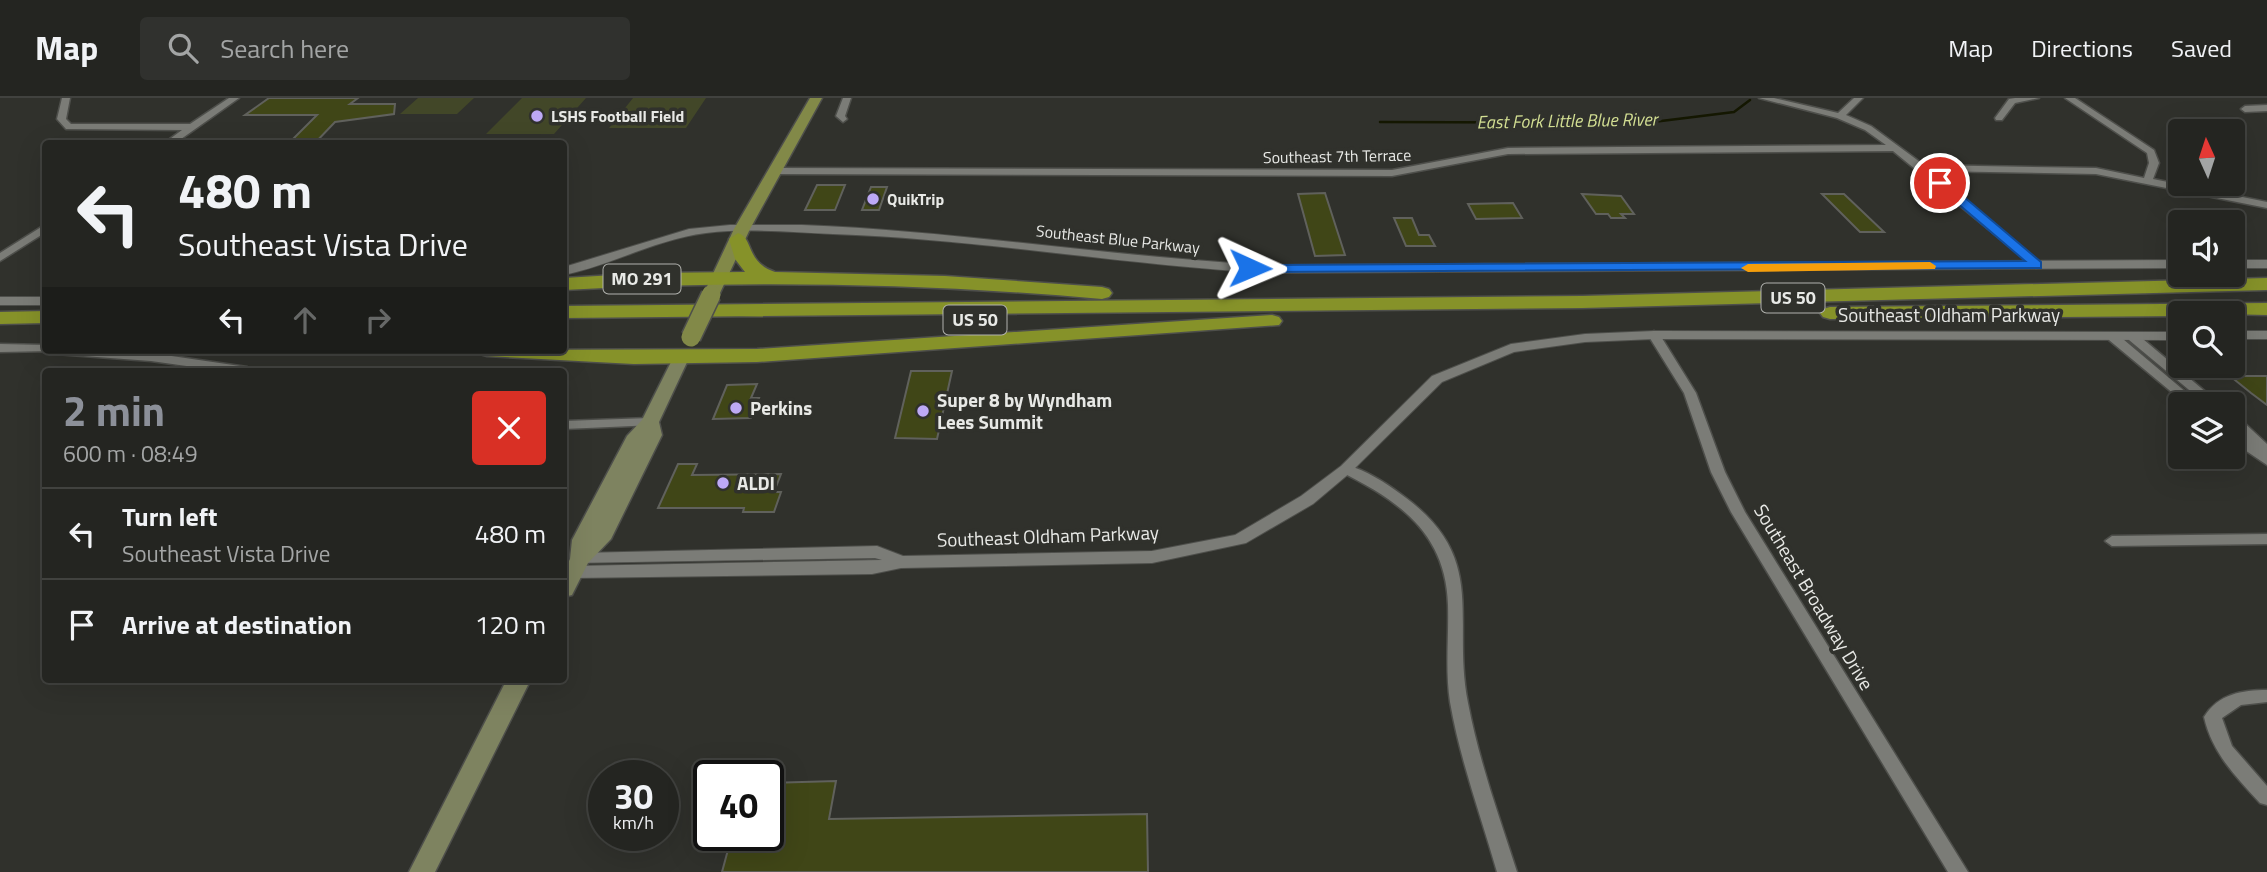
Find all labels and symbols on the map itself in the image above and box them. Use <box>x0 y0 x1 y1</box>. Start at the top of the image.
place label: LSHS Football Field <box>551 104 684 128</box>
water label: East Fork Little Blue River <box>1476 105 1660 136</box>
marker: LSHS Football Field <box>529 108 545 124</box>
north arrow <box>2168 119 2245 196</box>
street label: Southeast 7th Terrace <box>1263 143 1411 169</box>
pin <box>1910 153 1970 213</box>
place label: QuikTrip <box>887 187 944 211</box>
marker: QuikTrip <box>865 191 881 207</box>
street label: Southeast Blue Parkway <box>1035 218 1201 260</box>
position arrow <box>1213 231 1287 305</box>
road number: MO 291 <box>604 264 680 294</box>
road number: US 50 <box>1762 284 1825 313</box>
street label: Southeast Oldham Parkway <box>1838 300 2060 329</box>
road number: US 50 <box>944 306 1006 334</box>
place label: Super 8 by Wyndham Lees Summit <box>937 385 1112 436</box>
place label: Perkins <box>750 393 812 422</box>
marker: Perkins <box>728 400 744 416</box>
marker: Super 8 by Wyndham Lees Summit <box>915 403 931 419</box>
place label: ALDI <box>737 468 775 497</box>
marker: ALDI <box>715 475 731 491</box>
street label: Southeast Broadway Drive <box>1747 498 1882 695</box>
street label: Southeast Oldham Parkway <box>936 517 1160 554</box>
speed limit sign: 40 <box>693 760 784 851</box>

